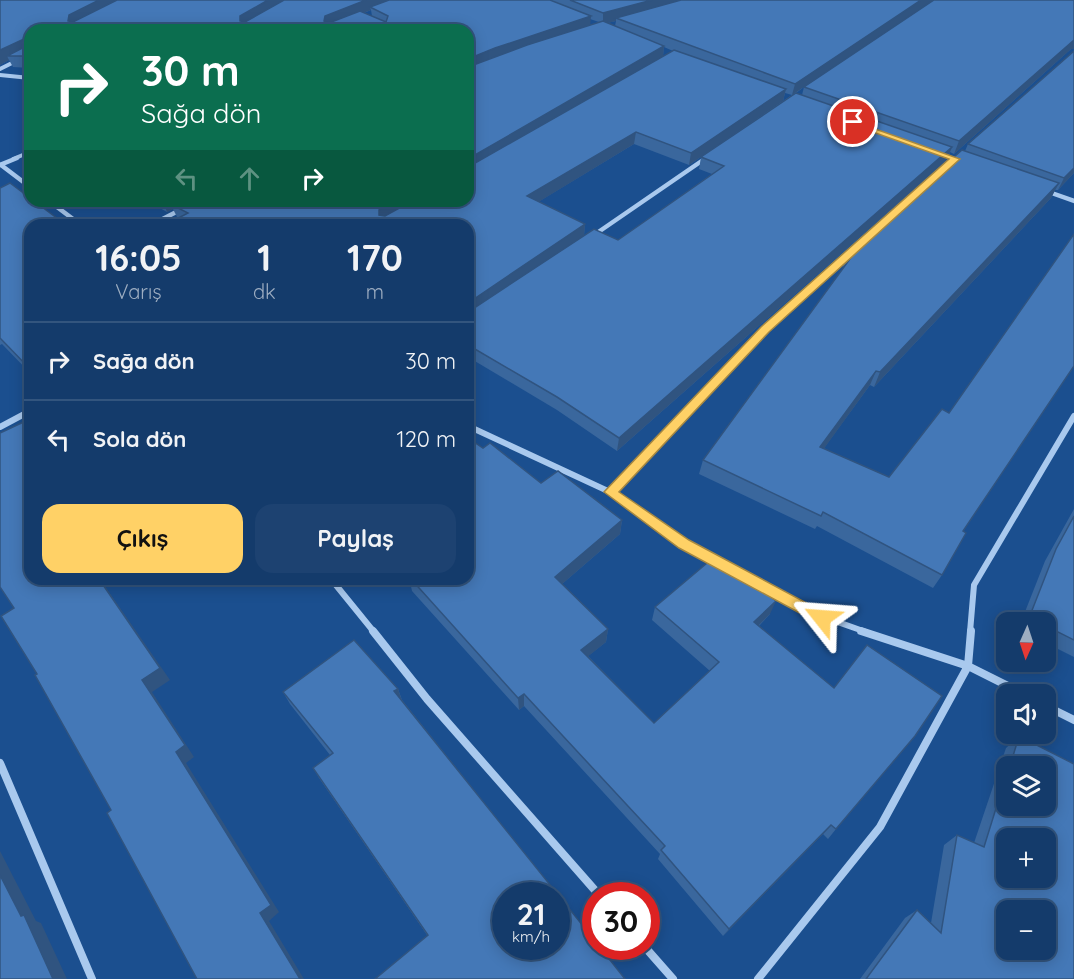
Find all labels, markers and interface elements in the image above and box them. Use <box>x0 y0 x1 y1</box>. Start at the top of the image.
text: 30 m <box>141 44 240 97</box>
icon: right <box>42 48 120 126</box>
text: Sağa dön <box>141 96 261 130</box>
pin <box>827 96 878 147</box>
icon: arrive <box>836 105 869 138</box>
icon: left <box>170 162 203 195</box>
icon: ahead <box>233 162 266 195</box>
icon: right <box>296 162 329 195</box>
text: 16:05 <box>95 235 182 280</box>
text: 1 <box>257 235 271 280</box>
text: 170 <box>347 235 403 280</box>
text: Varış <box>115 279 162 304</box>
text: dk <box>253 279 276 304</box>
text: m <box>366 279 384 304</box>
icon: right <box>42 345 75 378</box>
text: Sağa dön <box>93 347 195 375</box>
text: 30 m <box>405 347 456 375</box>
icon: left <box>42 423 75 456</box>
text: Sola dön <box>93 425 186 453</box>
text: 120 m <box>397 425 456 453</box>
button: Çıkış <box>42 504 243 573</box>
button: Paylaş <box>255 504 456 573</box>
position arrow <box>790 586 854 650</box>
north arrow <box>996 612 1056 672</box>
map controls <box>996 612 1056 960</box>
button: sound <box>996 684 1056 744</box>
button: layers <box>996 756 1056 816</box>
button: + <box>996 828 1056 888</box>
speed limit sign: 30 <box>582 882 660 960</box>
text: 21 <box>517 895 545 933</box>
button: − <box>996 900 1056 960</box>
text: km/h <box>512 927 550 946</box>

